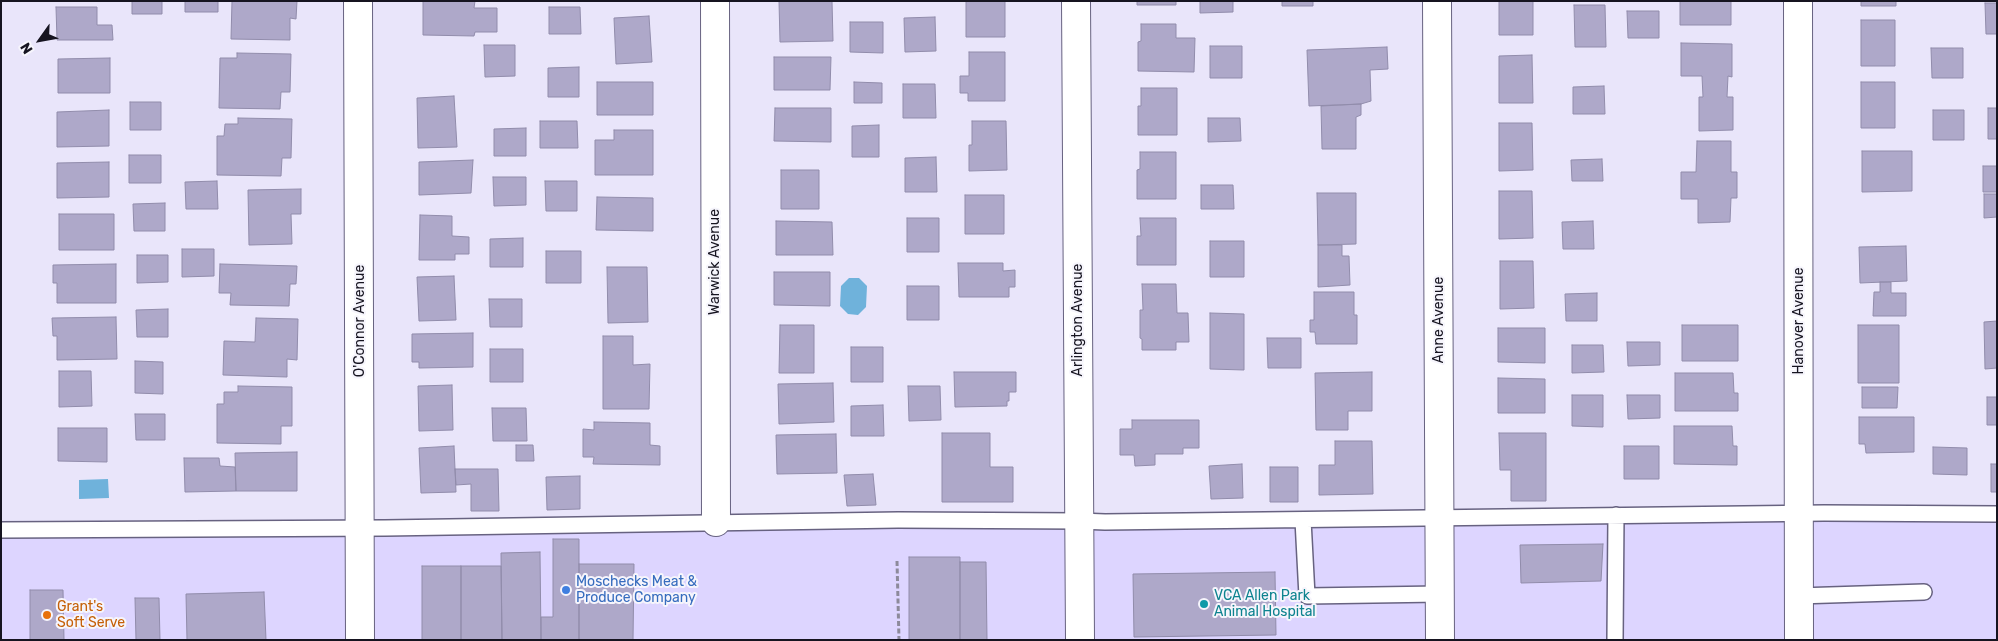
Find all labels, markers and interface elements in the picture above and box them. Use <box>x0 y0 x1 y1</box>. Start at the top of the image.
north arrow <box>15 15 65 65</box>
text: N <box>17 39 37 57</box>
street label: Warwick Avenue <box>707 209 723 315</box>
street label: Arlington Avenue <box>1070 264 1086 376</box>
street label: O'Connor Avenue <box>352 265 368 377</box>
street label: Hanover Avenue <box>1791 267 1807 375</box>
street label: Anne Avenue <box>1431 277 1447 363</box>
place label: Moschecks Meat & Produce Company <box>576 574 697 606</box>
marker: Moschecks Meat & Produce Company <box>560 584 572 596</box>
place label: VCA Allen Park Animal Hospital <box>1214 588 1316 620</box>
marker: VCA Allen Park Animal Hospital <box>1198 598 1210 610</box>
place label: Grant's Soft Serve <box>57 599 125 632</box>
marker: Grant's Soft Serve <box>41 609 53 621</box>

